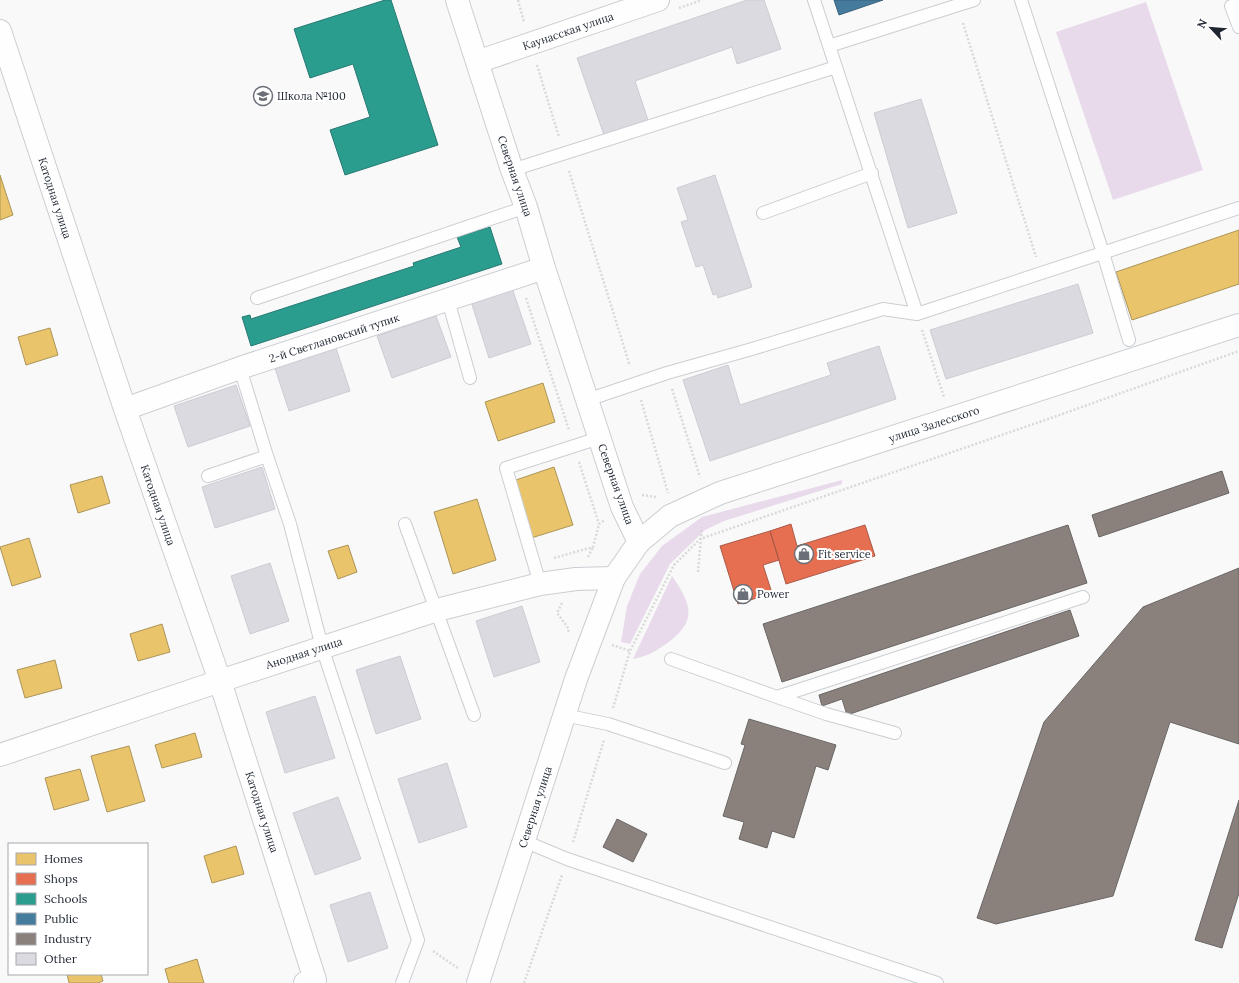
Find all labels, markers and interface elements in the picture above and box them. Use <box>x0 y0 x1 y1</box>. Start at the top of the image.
north arrow <box>1191 8 1231 48</box>
street label: Каунасская улица <box>521 9 616 53</box>
text: N <box>1194 16 1210 31</box>
school or university icon: Школа №100 <box>252 85 274 107</box>
place label: Школа №100 <box>277 89 346 103</box>
street label: Северная улица <box>495 134 536 219</box>
street label: Катодная улица <box>35 156 75 241</box>
street label: 2-й Светлановский тупик <box>267 310 401 366</box>
street label: улица Залесского <box>887 403 981 445</box>
street label: Северная улица <box>595 442 637 527</box>
street label: Катодная улица <box>138 463 178 548</box>
shop icon: Fit service <box>793 543 815 565</box>
place label: Fit service <box>818 547 871 561</box>
shop icon: Power <box>732 583 754 605</box>
place label: Power <box>757 587 790 601</box>
street label: Анодная улица <box>263 634 344 672</box>
street label: Северная улица <box>515 764 555 850</box>
street label: Катодная улица <box>242 770 282 855</box>
legend <box>8 843 148 975</box>
text: Homes <box>44 851 83 866</box>
text: Shops <box>44 871 78 886</box>
text: Schools <box>44 891 88 906</box>
text: Public <box>44 911 78 926</box>
text: Industry <box>44 931 92 946</box>
text: Other <box>44 951 78 966</box>

